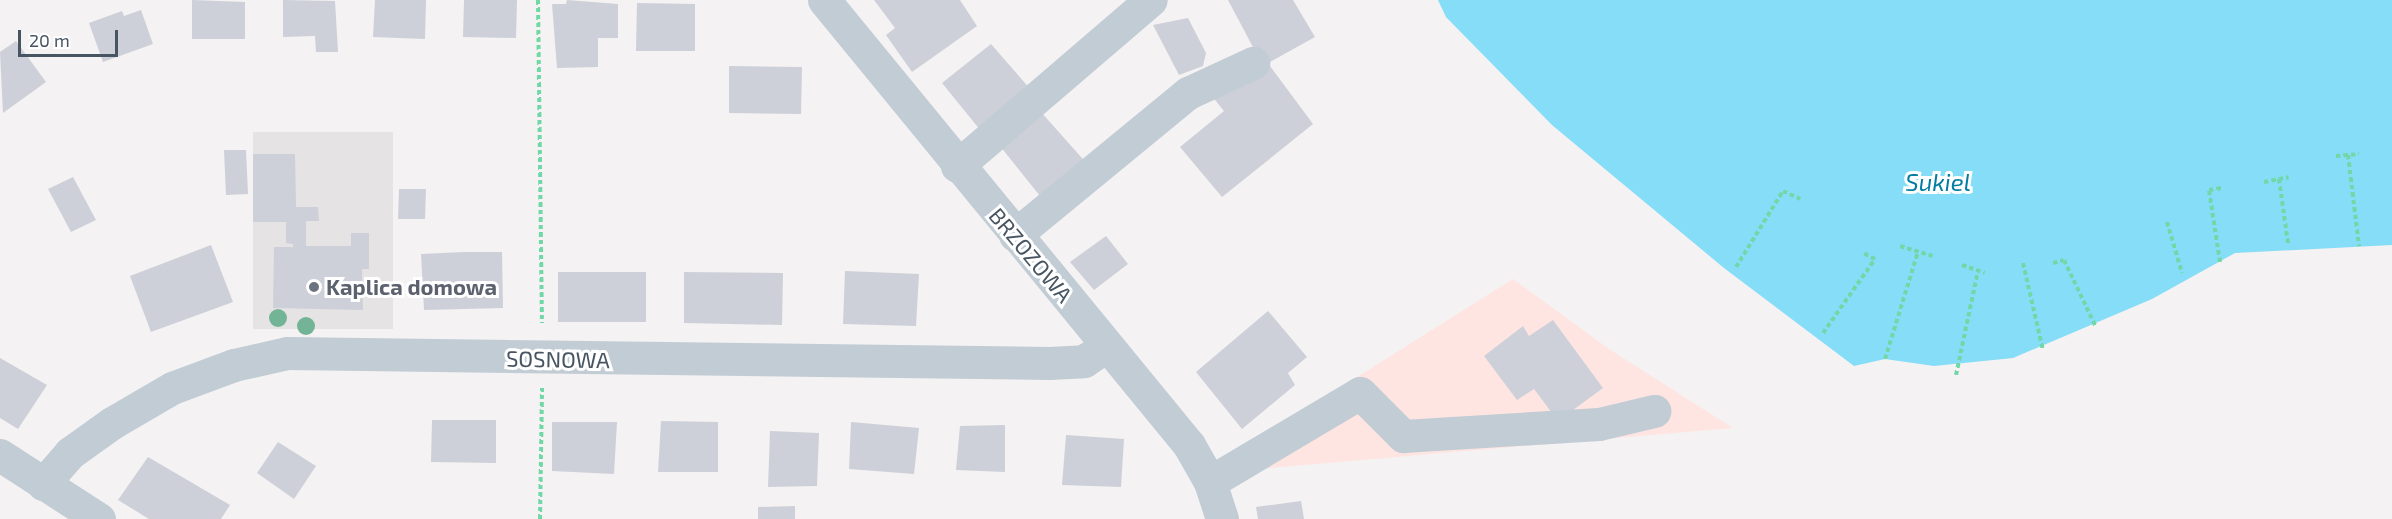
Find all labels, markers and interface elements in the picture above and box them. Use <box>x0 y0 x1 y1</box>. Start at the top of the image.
scale bar <box>21 18 122 56</box>
text: 20 m <box>29 29 70 51</box>
water label: Sukiel <box>1905 168 1971 196</box>
street label: BRZOZOWA <box>984 202 1078 308</box>
place label: Kaplica domowa <box>326 274 497 300</box>
marker: Kaplica domowa <box>307 280 321 294</box>
street label: SOSNOWA <box>506 345 610 373</box>

